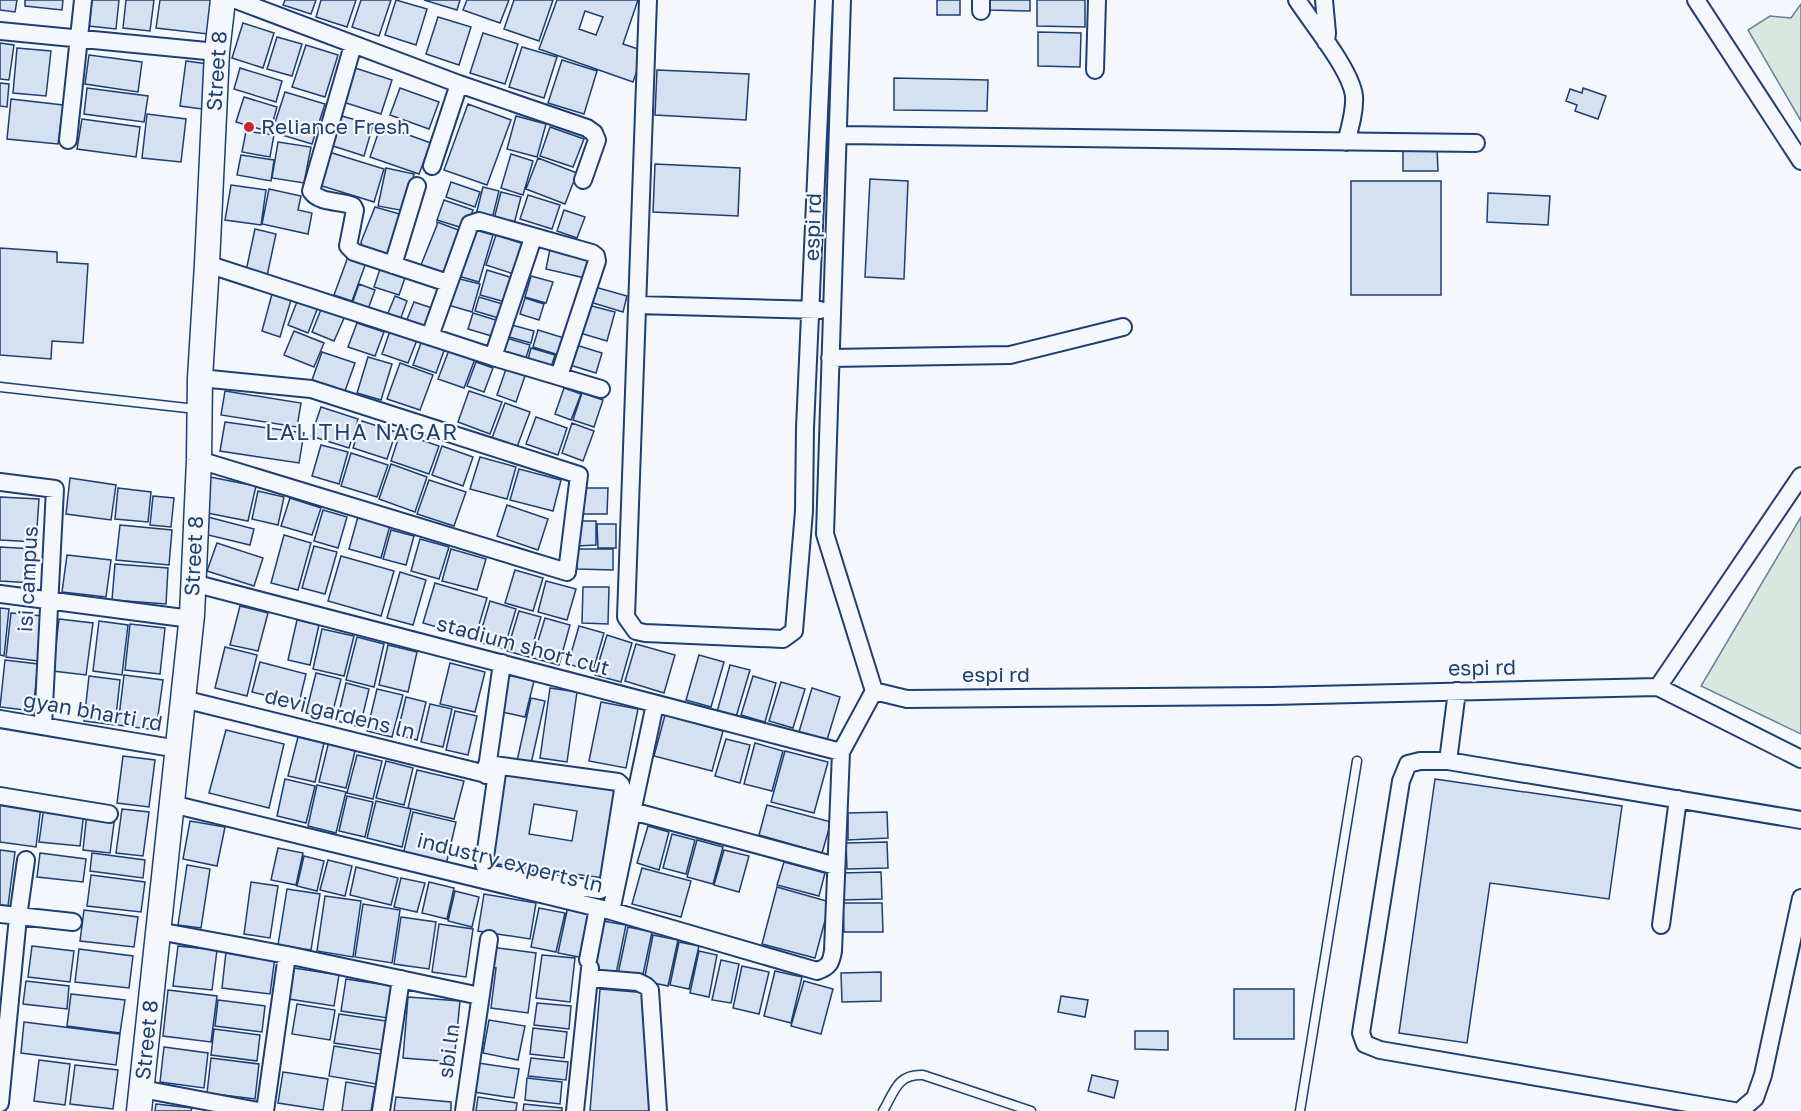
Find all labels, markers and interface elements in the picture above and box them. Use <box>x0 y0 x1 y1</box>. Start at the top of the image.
street label: Street 8 <box>200 30 232 112</box>
place label: Reliance Fresh <box>261 113 410 139</box>
marker: Reliance Fresh <box>242 120 256 134</box>
street label: espi rd <box>798 193 826 261</box>
district label: LALITHA NAGAR <box>265 418 459 445</box>
street label: Street 8 <box>178 515 208 597</box>
street label: isi campus <box>11 525 43 633</box>
street label: stadium short cut <box>434 609 613 681</box>
street label: espi rd <box>1448 653 1516 681</box>
street label: espi rd <box>962 661 1030 687</box>
street label: devi gardens ln <box>262 682 418 744</box>
street label: gyan bharti rd <box>22 686 165 736</box>
street label: industry experts ln <box>414 826 606 898</box>
street label: Street 8 <box>129 999 163 1081</box>
street label: sbi ln <box>431 1022 465 1080</box>

